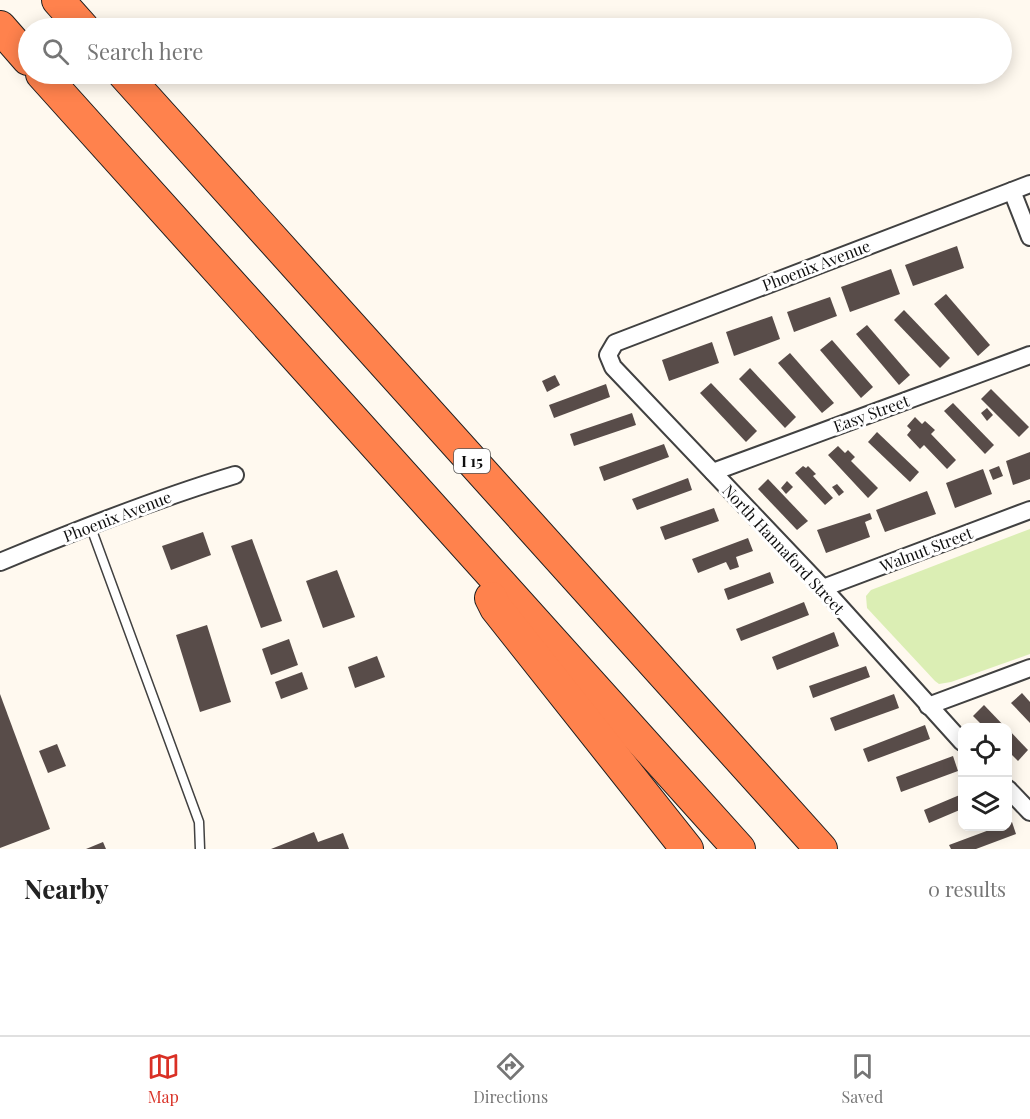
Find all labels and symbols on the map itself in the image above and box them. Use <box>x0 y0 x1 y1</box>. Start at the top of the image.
street label: Phoenix Avenue <box>759 235 873 295</box>
street label: Easy Street <box>830 389 912 436</box>
road number: I 15 <box>454 449 490 473</box>
street label: North Hannaford Street <box>718 480 850 619</box>
street label: Phoenix Avenue <box>60 486 174 546</box>
street label: Walnut Street <box>876 522 976 577</box>

